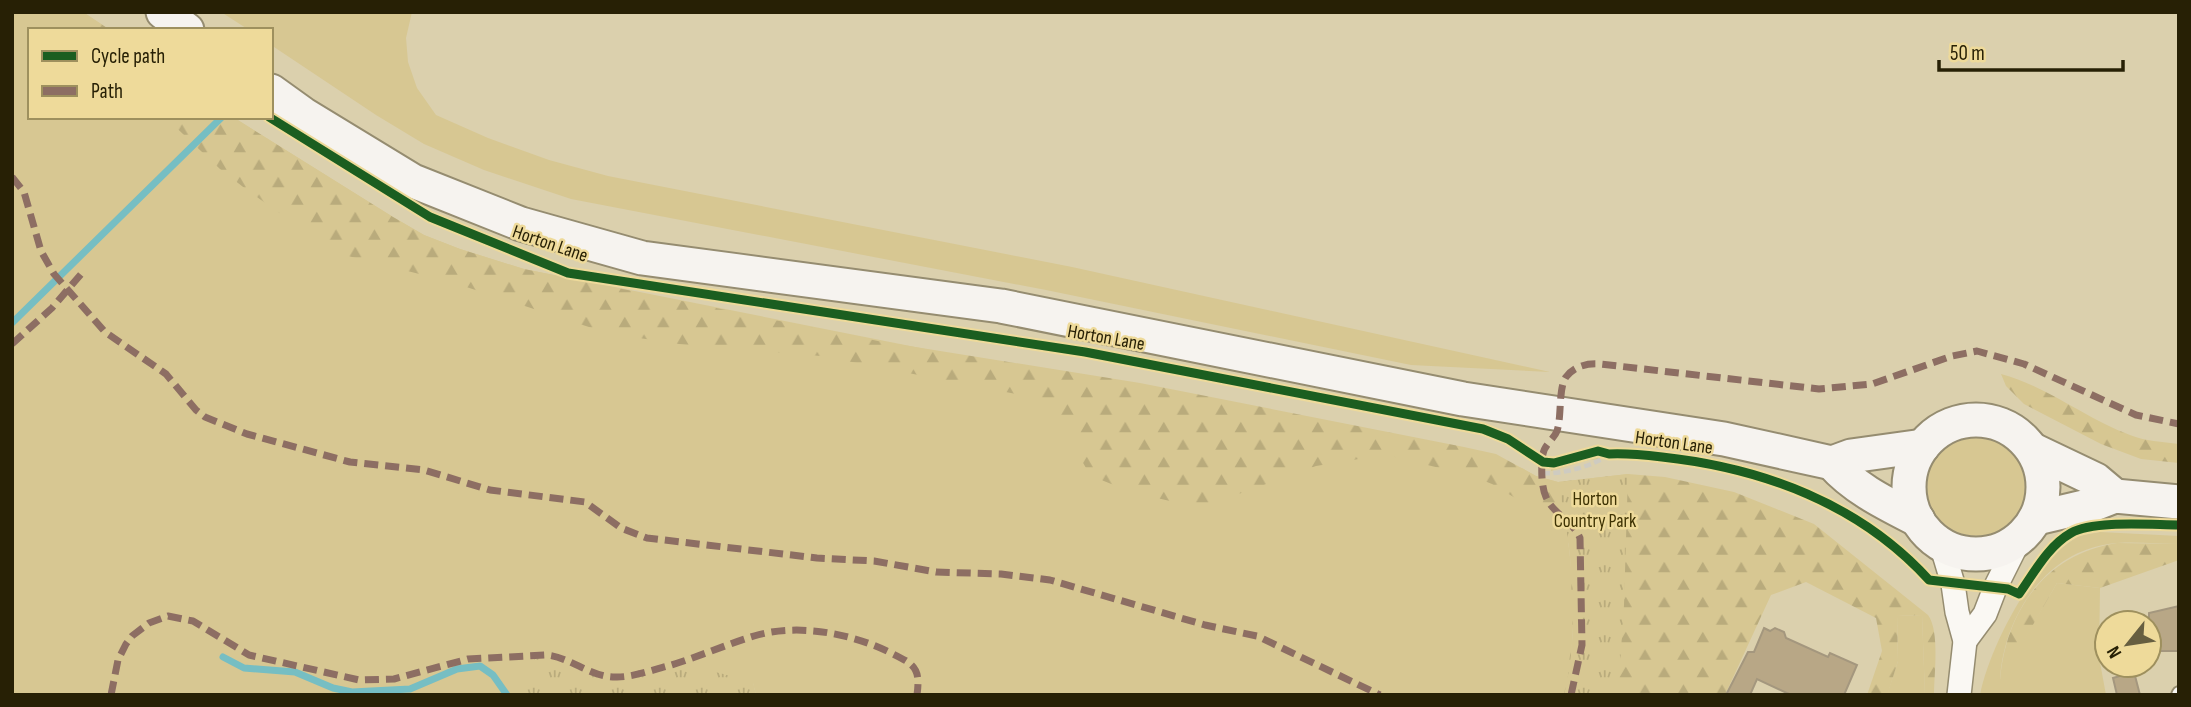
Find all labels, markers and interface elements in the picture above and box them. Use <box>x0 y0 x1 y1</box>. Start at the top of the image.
legend <box>28 28 273 119</box>
scale bar <box>1939 28 2123 72</box>
text: 50 m <box>1950 41 1985 66</box>
text: Cycle path <box>91 44 165 69</box>
text: Path <box>91 79 123 104</box>
street label: Horton Lane <box>509 220 591 268</box>
street label: Horton Lane <box>1066 320 1146 356</box>
street label: Horton Lane <box>1634 426 1714 460</box>
park label: Horton Country Park <box>1554 488 1637 533</box>
north arrow <box>2093 609 2163 679</box>
text: N <box>2102 642 2127 662</box>

